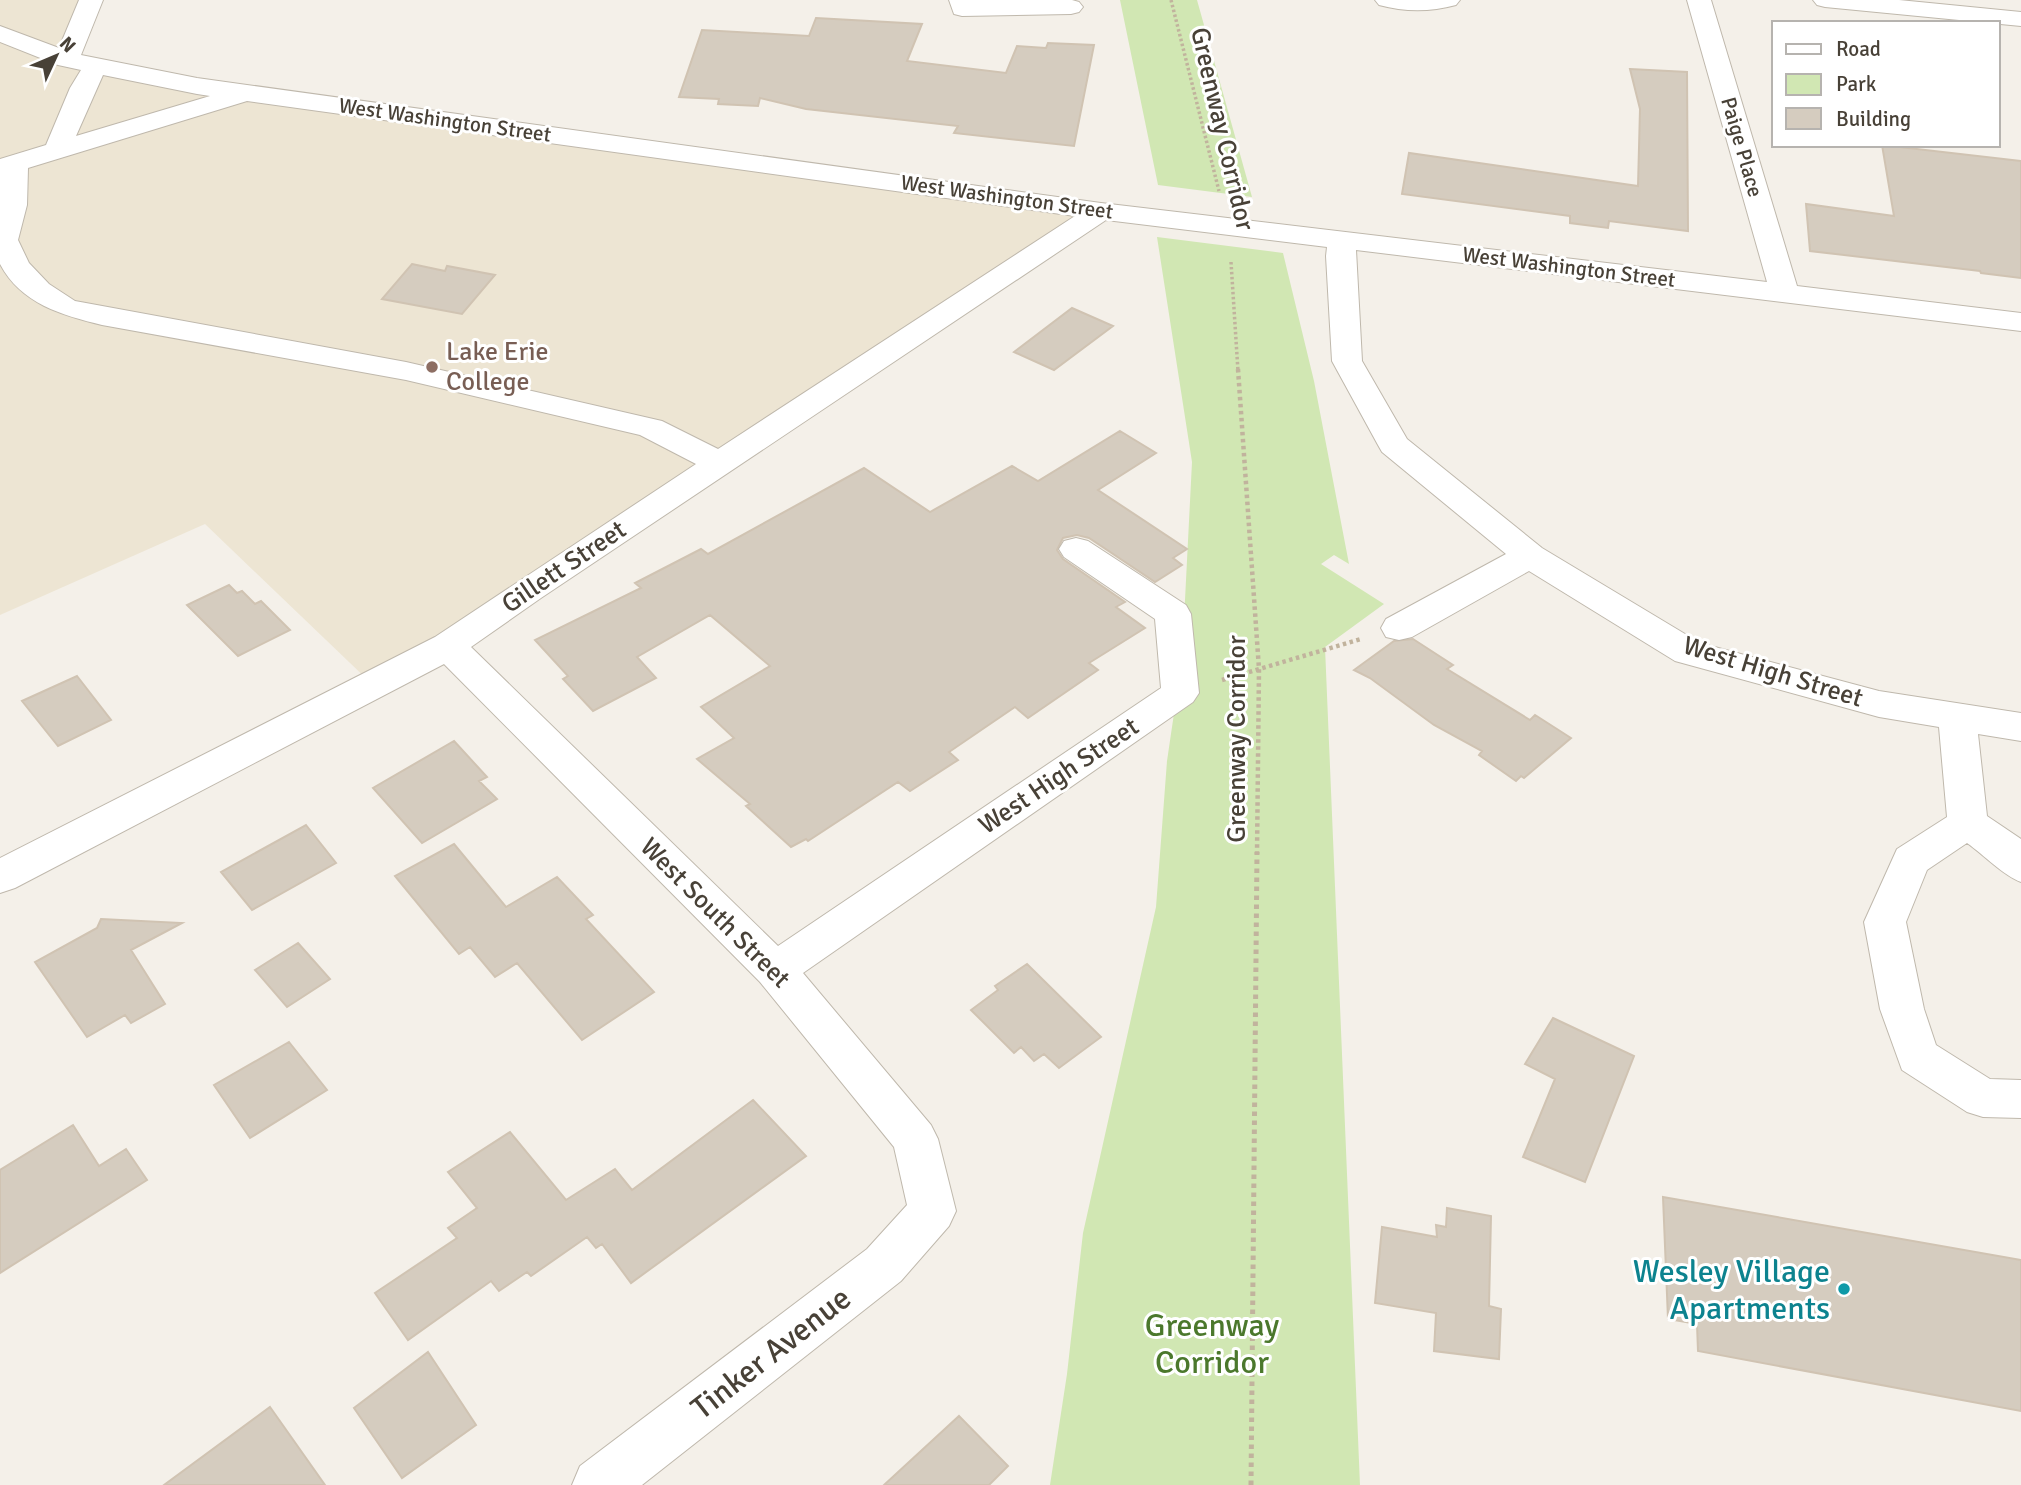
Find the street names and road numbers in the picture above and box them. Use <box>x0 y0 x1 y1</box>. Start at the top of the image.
street label: Greenway Corridor <box>1183 24 1261 234</box>
street label: West Washington Street <box>337 92 553 148</box>
street label: Paige Place <box>1715 94 1769 200</box>
street label: West Washington Street <box>899 169 1115 225</box>
street label: West Washington Street <box>1461 241 1677 293</box>
street label: Gillett Street <box>496 514 632 620</box>
street label: West High Street <box>1679 629 1867 715</box>
street label: Greenway Corridor <box>1221 635 1253 843</box>
street label: West High Street <box>973 711 1145 841</box>
street label: West South Street <box>633 831 797 995</box>
street label: Tinker Avenue <box>683 1278 859 1428</box>

